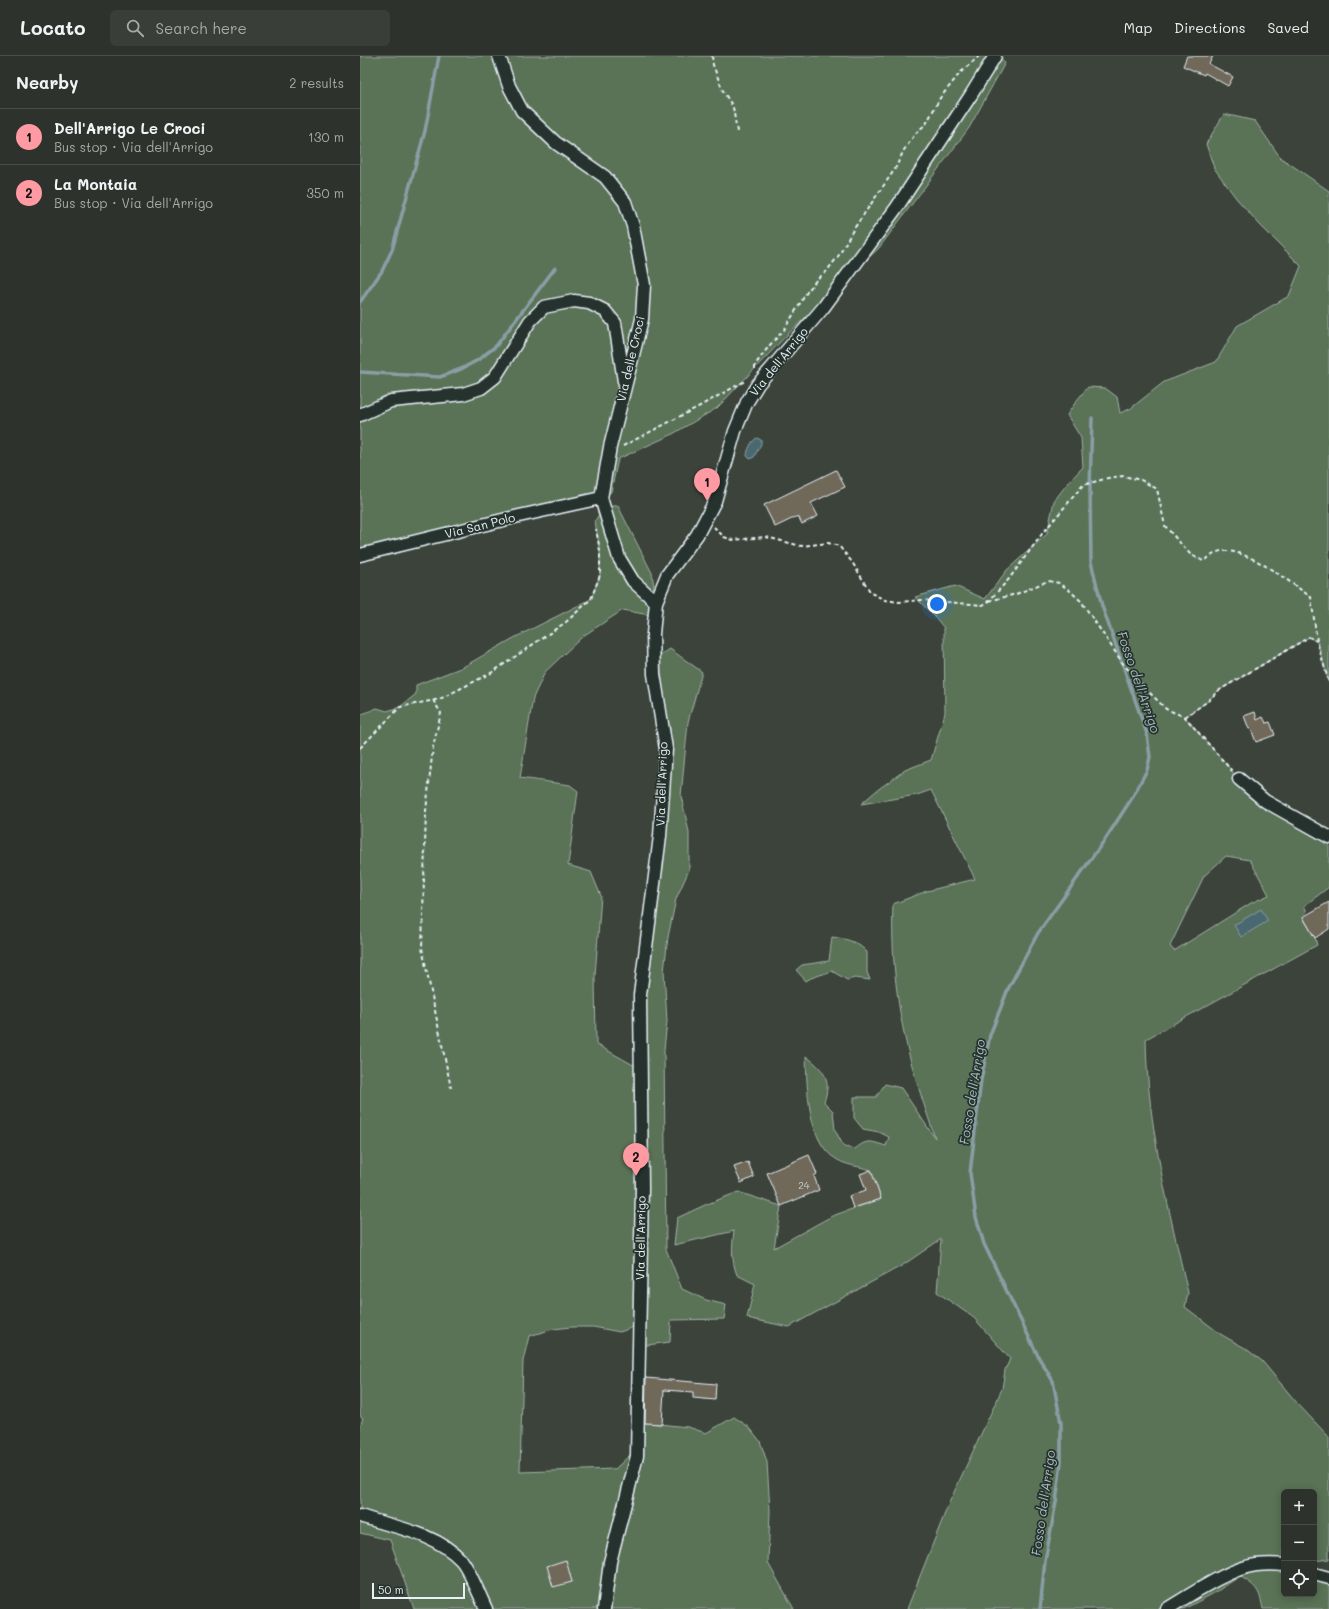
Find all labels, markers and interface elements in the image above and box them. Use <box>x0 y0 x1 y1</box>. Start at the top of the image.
search box <box>110 10 390 46</box>
text: Locato <box>20 15 86 40</box>
icon: search <box>124 17 146 39</box>
text: Search here <box>156 18 247 38</box>
text: Map <box>1124 18 1152 37</box>
text: Directions <box>1174 18 1245 37</box>
text: Saved <box>1267 18 1309 37</box>
text: Nearby <box>16 71 78 93</box>
text: 2 results <box>289 74 344 91</box>
text: Dell'Arrigo Le Croci <box>54 118 206 138</box>
text: 1 <box>26 128 32 145</box>
text: 130 m <box>308 128 344 145</box>
text: Bus stop · Via dell'Arrigo <box>54 138 213 155</box>
text: La Montaia <box>54 174 137 194</box>
text: 2 <box>25 184 33 201</box>
text: 350 m <box>306 184 344 201</box>
text: Bus stop · Via dell'Arrigo <box>54 194 213 211</box>
street label: Via delle Croci <box>612 314 648 403</box>
street label: Via dell'Arrigo <box>745 323 811 399</box>
pin: 1 <box>694 468 720 501</box>
street label: Via San Polo <box>443 509 517 542</box>
your location <box>927 594 947 614</box>
water label: Fosso dell'Arrigo <box>1114 629 1165 735</box>
street label: Via dell'Arrigo <box>652 741 670 826</box>
water label: Fosso dell'Arrigo <box>955 1038 988 1146</box>
pin: 2 <box>623 1143 649 1176</box>
house number: 24 <box>798 1178 810 1192</box>
street label: Via dell'Arrigo <box>631 1196 649 1280</box>
water label: Fosso dell'Arrigo <box>1027 1449 1058 1557</box>
map controls <box>1281 1489 1317 1597</box>
button: + <box>1281 1489 1317 1525</box>
button: − <box>1281 1525 1317 1561</box>
button: locate <box>1281 1561 1317 1597</box>
scale bar <box>372 1581 465 1600</box>
text: 50 m <box>378 1582 404 1597</box>

